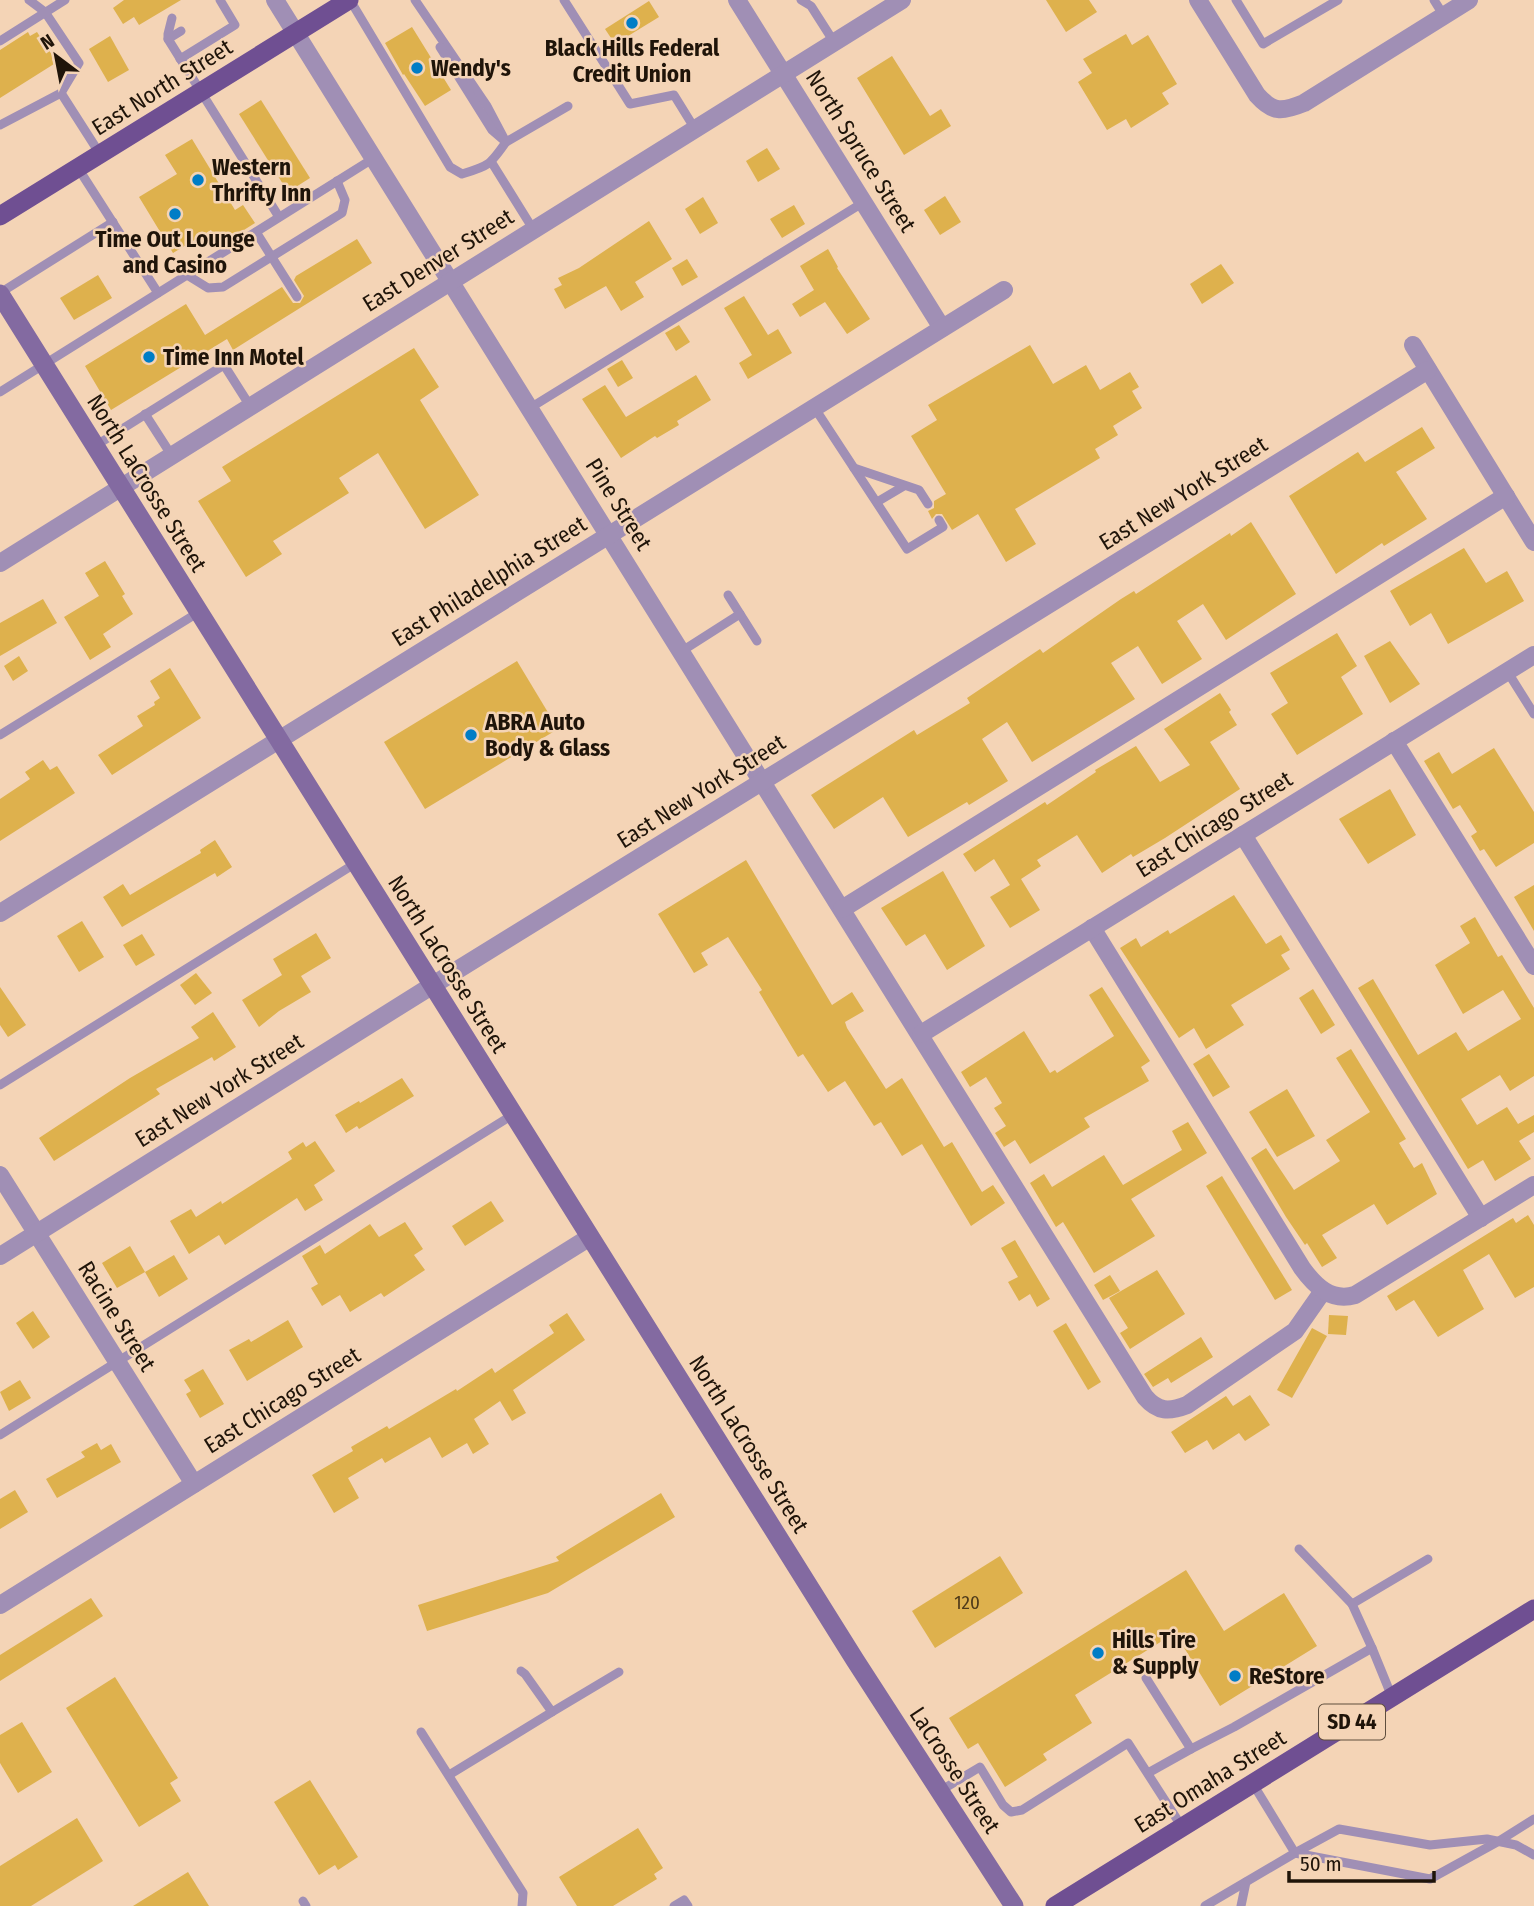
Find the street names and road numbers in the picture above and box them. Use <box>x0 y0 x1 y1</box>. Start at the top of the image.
street label: East North Street <box>87 32 238 141</box>
street label: North Spruce Street <box>800 65 922 238</box>
street label: East Denver Street <box>357 202 519 318</box>
street label: North LaCrosse Street <box>81 389 213 577</box>
street label: East New York Street <box>1094 430 1273 556</box>
street label: Pine Street <box>580 453 658 556</box>
street label: East Philadelphia Street <box>387 509 592 652</box>
street label: East New York Street <box>612 728 791 854</box>
street label: East Chicago Street <box>1131 764 1298 883</box>
street label: North LaCrosse Street <box>382 870 514 1058</box>
street label: East New York Street <box>130 1027 309 1153</box>
street label: Racine Street <box>72 1256 162 1377</box>
street label: East Chicago Street <box>199 1340 366 1459</box>
street label: North LaCrosse Street <box>683 1350 815 1538</box>
street label: LaCrosse Street <box>904 1702 1006 1839</box>
road number: SD 44 <box>1319 1704 1385 1740</box>
street label: East Omaha Street <box>1129 1723 1291 1839</box>

